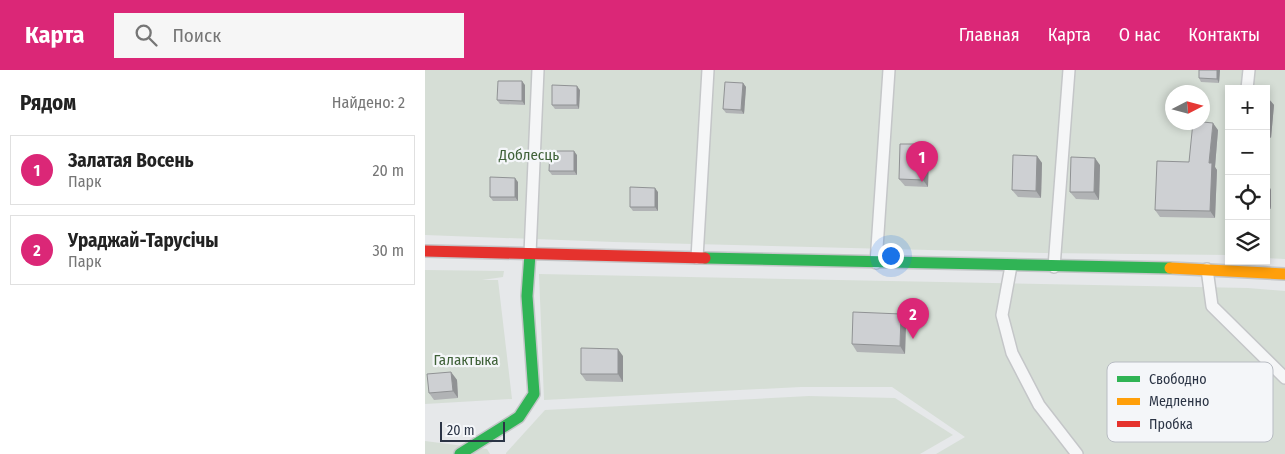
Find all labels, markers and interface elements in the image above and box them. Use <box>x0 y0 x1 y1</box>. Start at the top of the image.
search box <box>114 13 464 58</box>
text: Карта <box>25 21 84 49</box>
icon: search <box>132 21 160 49</box>
text: Поиск <box>172 24 221 47</box>
text: Главная <box>959 24 1020 46</box>
text: Карта <box>1048 24 1091 46</box>
text: О нас <box>1119 24 1160 46</box>
text: Контакты <box>1188 24 1260 46</box>
north arrow <box>1165 85 1210 130</box>
map controls <box>1225 85 1270 265</box>
button: + <box>1225 85 1270 130</box>
text: Рядом <box>20 90 76 116</box>
text: Найдено: 2 <box>332 93 405 112</box>
button: − <box>1225 130 1270 175</box>
pin: 1 <box>906 141 938 182</box>
park label: Доблесць <box>498 146 559 164</box>
text: Залатая Восень <box>68 149 194 172</box>
text: 1 <box>34 161 40 180</box>
text: 20 m <box>373 161 404 180</box>
text: Парк <box>68 172 102 191</box>
button: locate <box>1225 175 1270 220</box>
button: layers <box>1225 220 1270 265</box>
text: Ураджай-Тарусічы <box>68 229 218 252</box>
text: 2 <box>33 241 41 260</box>
text: 30 m <box>372 241 404 260</box>
your location <box>878 243 904 269</box>
text: Парк <box>68 252 102 271</box>
pin: 2 <box>897 298 929 339</box>
park label: Галактыка <box>433 351 499 369</box>
legend <box>1107 362 1273 442</box>
text: Свободно <box>1149 371 1207 388</box>
text: Медленно <box>1149 393 1209 410</box>
text: Пробка <box>1149 416 1193 433</box>
scale bar <box>440 419 505 442</box>
text: 20 m <box>447 422 475 439</box>

